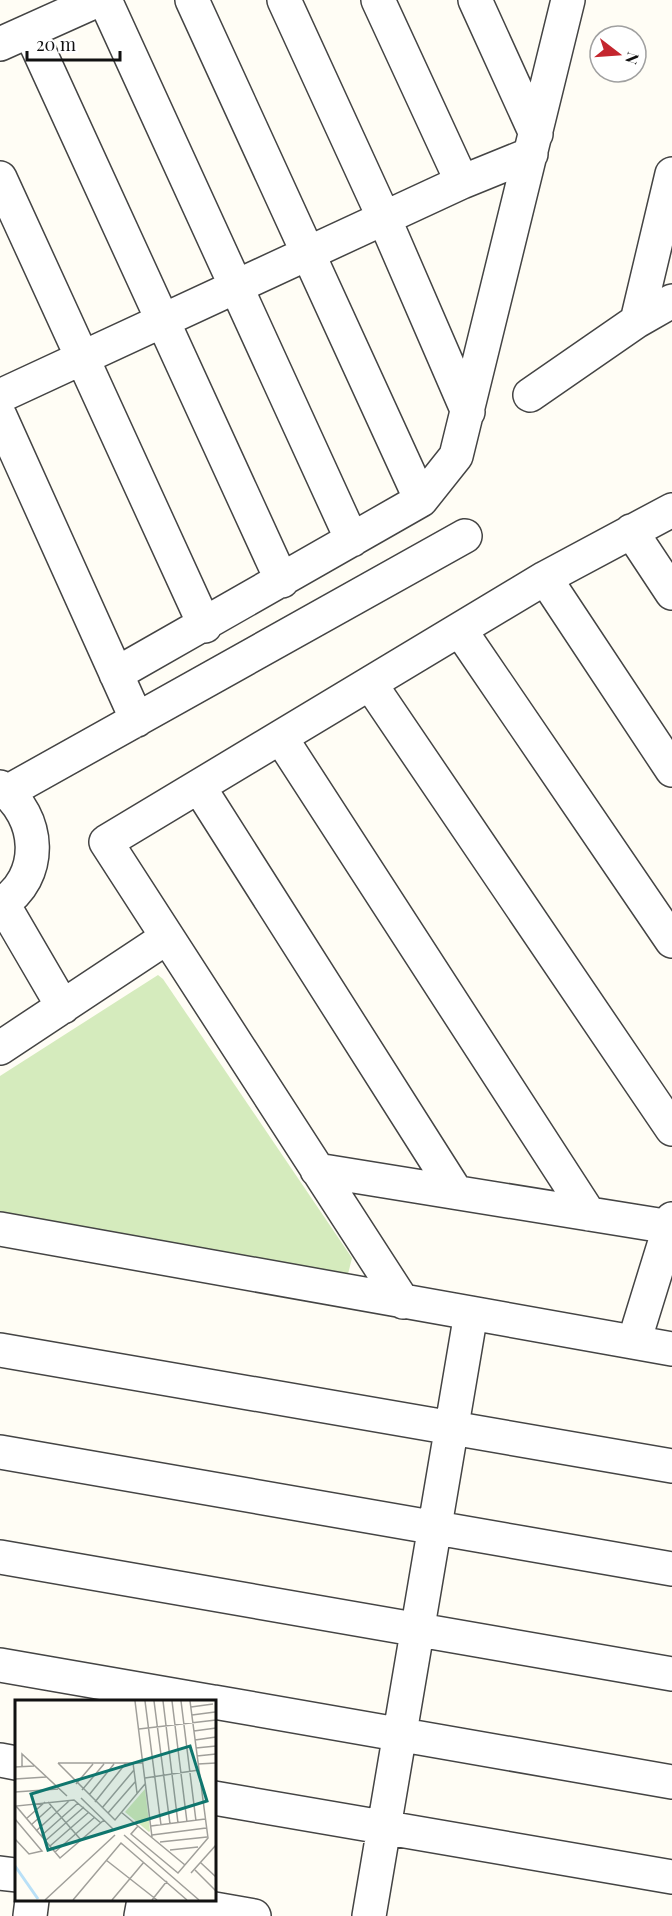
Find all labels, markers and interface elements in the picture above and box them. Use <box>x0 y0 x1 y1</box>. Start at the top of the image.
scale bar <box>27 24 120 62</box>
north arrow <box>588 24 648 84</box>
text: 20 m <box>36 32 76 56</box>
text: N <box>621 50 645 68</box>
inset map <box>15 1700 216 1901</box>

